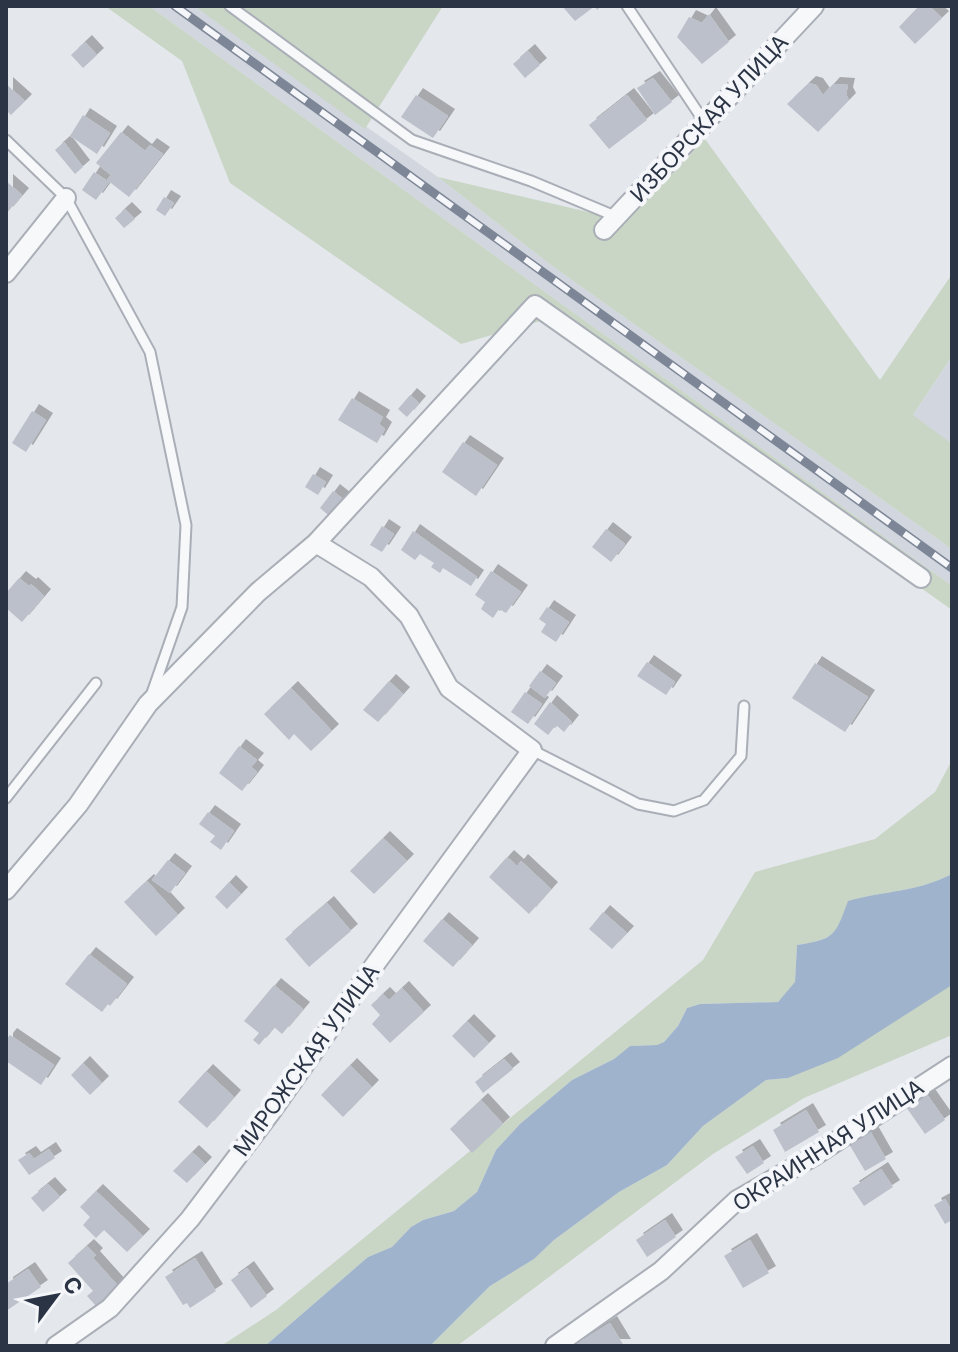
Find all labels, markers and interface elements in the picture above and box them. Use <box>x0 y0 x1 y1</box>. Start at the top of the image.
street label: ИЗБОРСКАЯ УЛИЦА <box>625 29 793 207</box>
street label: МИРОЖСКАЯ УЛИЦА <box>228 959 384 1161</box>
street label: ОКРАИННАЯ УЛИЦА <box>728 1074 928 1216</box>
north arrow <box>16 1256 96 1336</box>
text: С <box>58 1272 88 1299</box>

